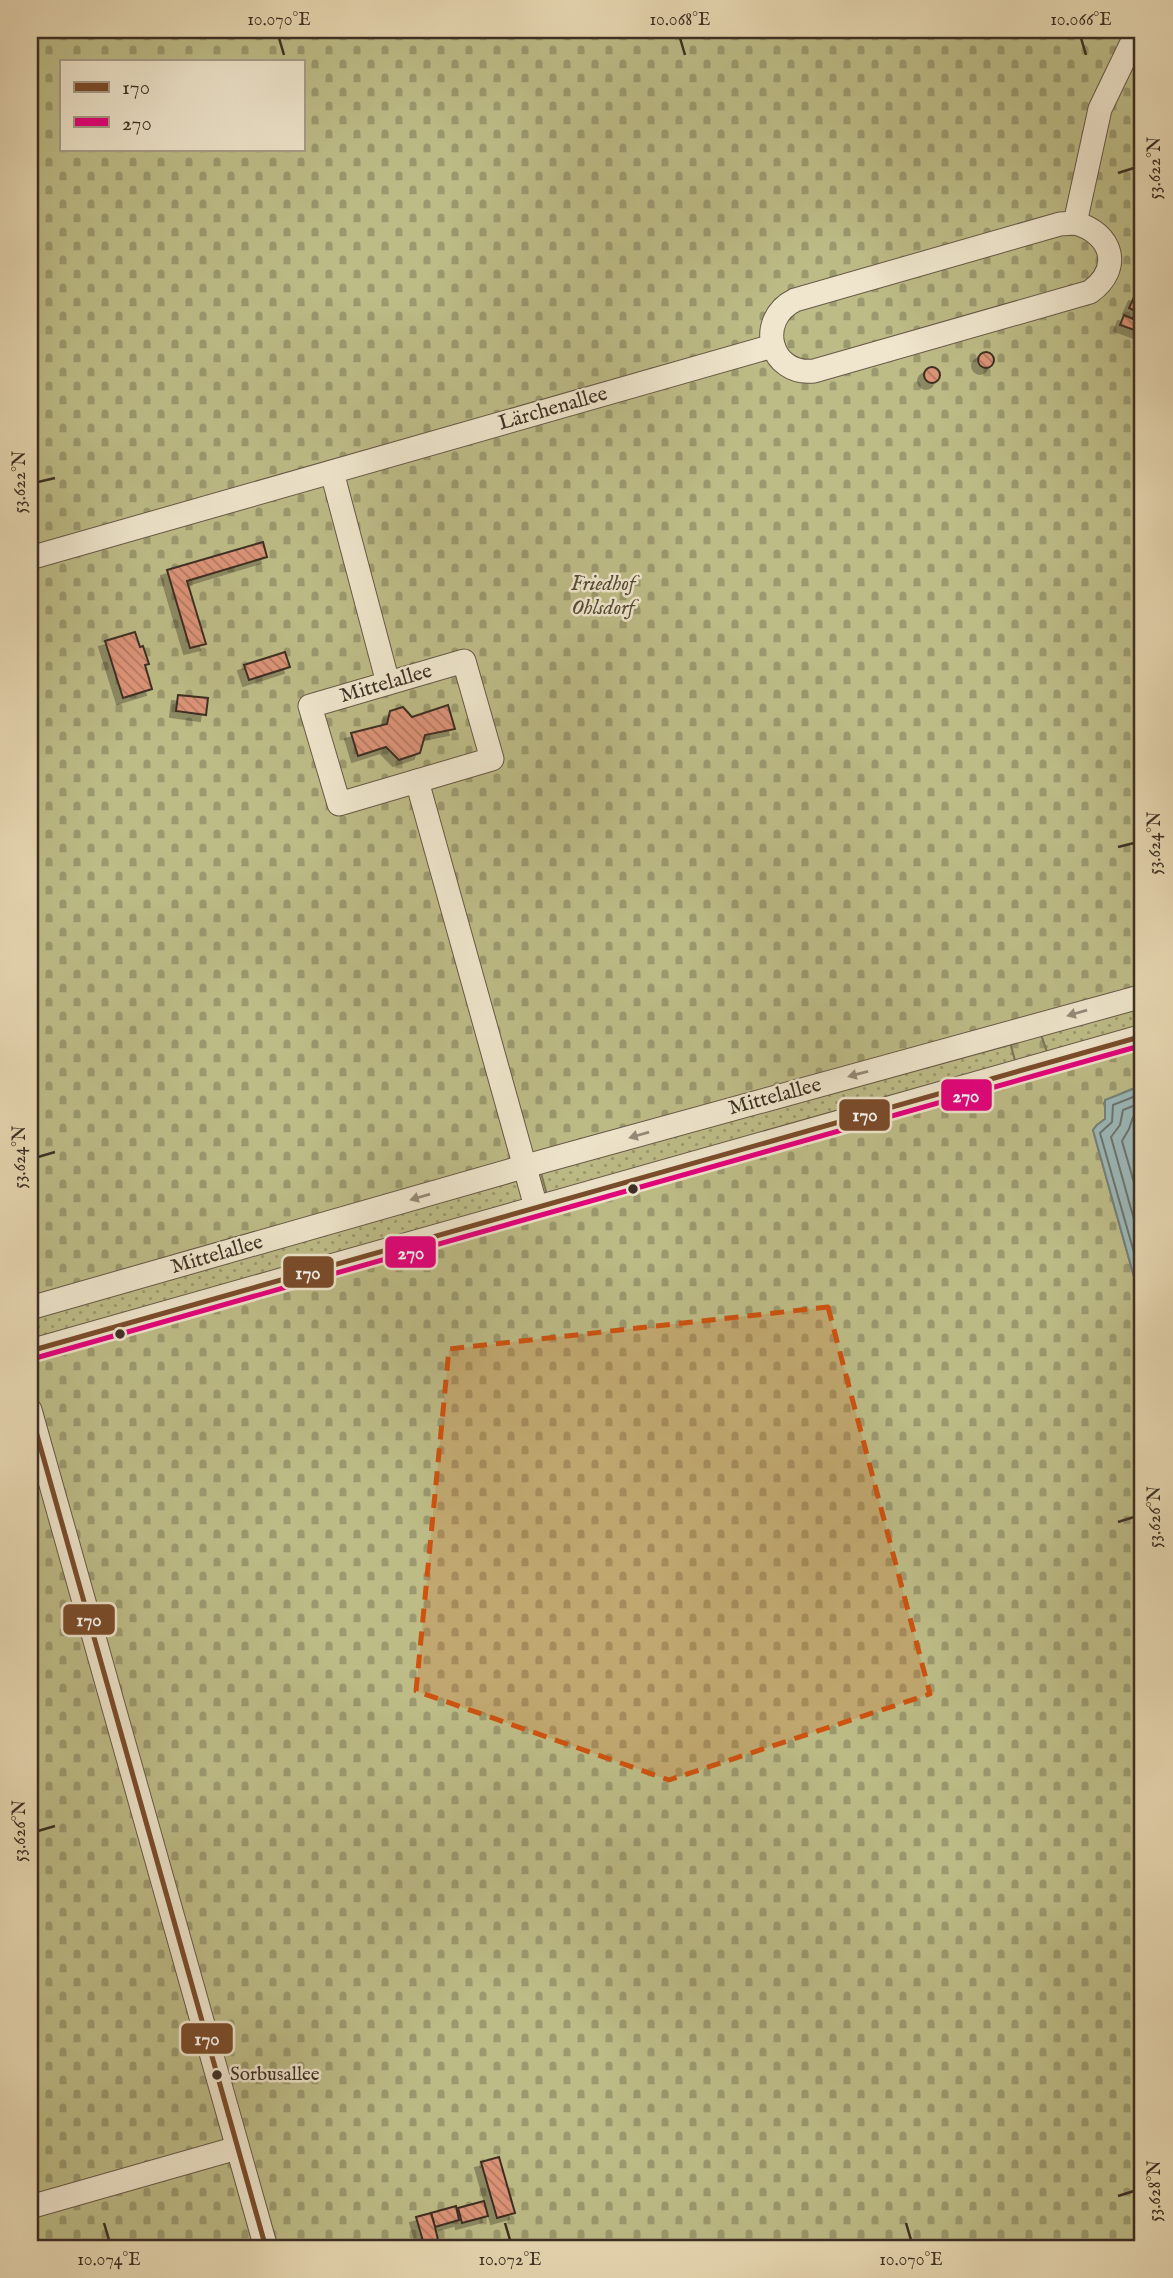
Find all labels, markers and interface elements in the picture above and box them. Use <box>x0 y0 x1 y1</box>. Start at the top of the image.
text: 10.070°E <box>247 9 311 32</box>
text: 10.068°E <box>650 9 711 32</box>
text: 10.066°E <box>1050 9 1112 32</box>
legend <box>60 60 304 150</box>
text: 170 <box>122 75 150 102</box>
text: 270 <box>122 111 152 138</box>
text: 53.622°N <box>1144 136 1167 199</box>
street label: Lärchenallee <box>495 380 611 437</box>
text: 53.622°N <box>9 450 32 513</box>
park label: Friedhof Ohlsdorf <box>571 571 640 622</box>
street label: Mittelallee <box>337 658 436 710</box>
text: 53.624°N <box>1144 811 1167 875</box>
one-way arrow <box>1067 1009 1088 1019</box>
one-way arrow <box>847 1069 869 1080</box>
street label: Mittelallee <box>726 1072 825 1122</box>
line badge: 270 <box>940 1078 993 1112</box>
text: 270 <box>953 1085 979 1109</box>
line badge: 170 <box>838 1098 891 1132</box>
text: 170 <box>852 1104 878 1128</box>
text: 53.624°N <box>9 1125 32 1189</box>
one-way arrow <box>628 1130 649 1140</box>
unlabelled marker <box>626 1182 640 1196</box>
one-way arrow <box>409 1192 430 1202</box>
street label: Mittelallee <box>168 1229 267 1281</box>
line badge: 270 <box>384 1235 437 1269</box>
text: 270 <box>398 1242 424 1266</box>
line badge: 170 <box>282 1255 335 1289</box>
text: 170 <box>295 1262 321 1286</box>
unlabelled marker <box>113 1327 127 1341</box>
text: 53.626°N <box>1144 1486 1167 1548</box>
line badge: 170 <box>62 1603 116 1636</box>
text: 170 <box>76 1609 102 1633</box>
text: 53.626°N <box>9 1800 32 1862</box>
line badge: 170 <box>180 2022 234 2055</box>
text: 170 <box>194 2028 220 2052</box>
place label: Sorbusallee <box>230 2063 320 2087</box>
marker: Sorbusallee <box>210 2068 224 2082</box>
text: 53.628°N <box>1144 2160 1167 2222</box>
text: 10.074°E <box>77 2249 141 2272</box>
text: 10.072°E <box>478 2249 542 2272</box>
text: 10.070°E <box>879 2249 943 2272</box>

